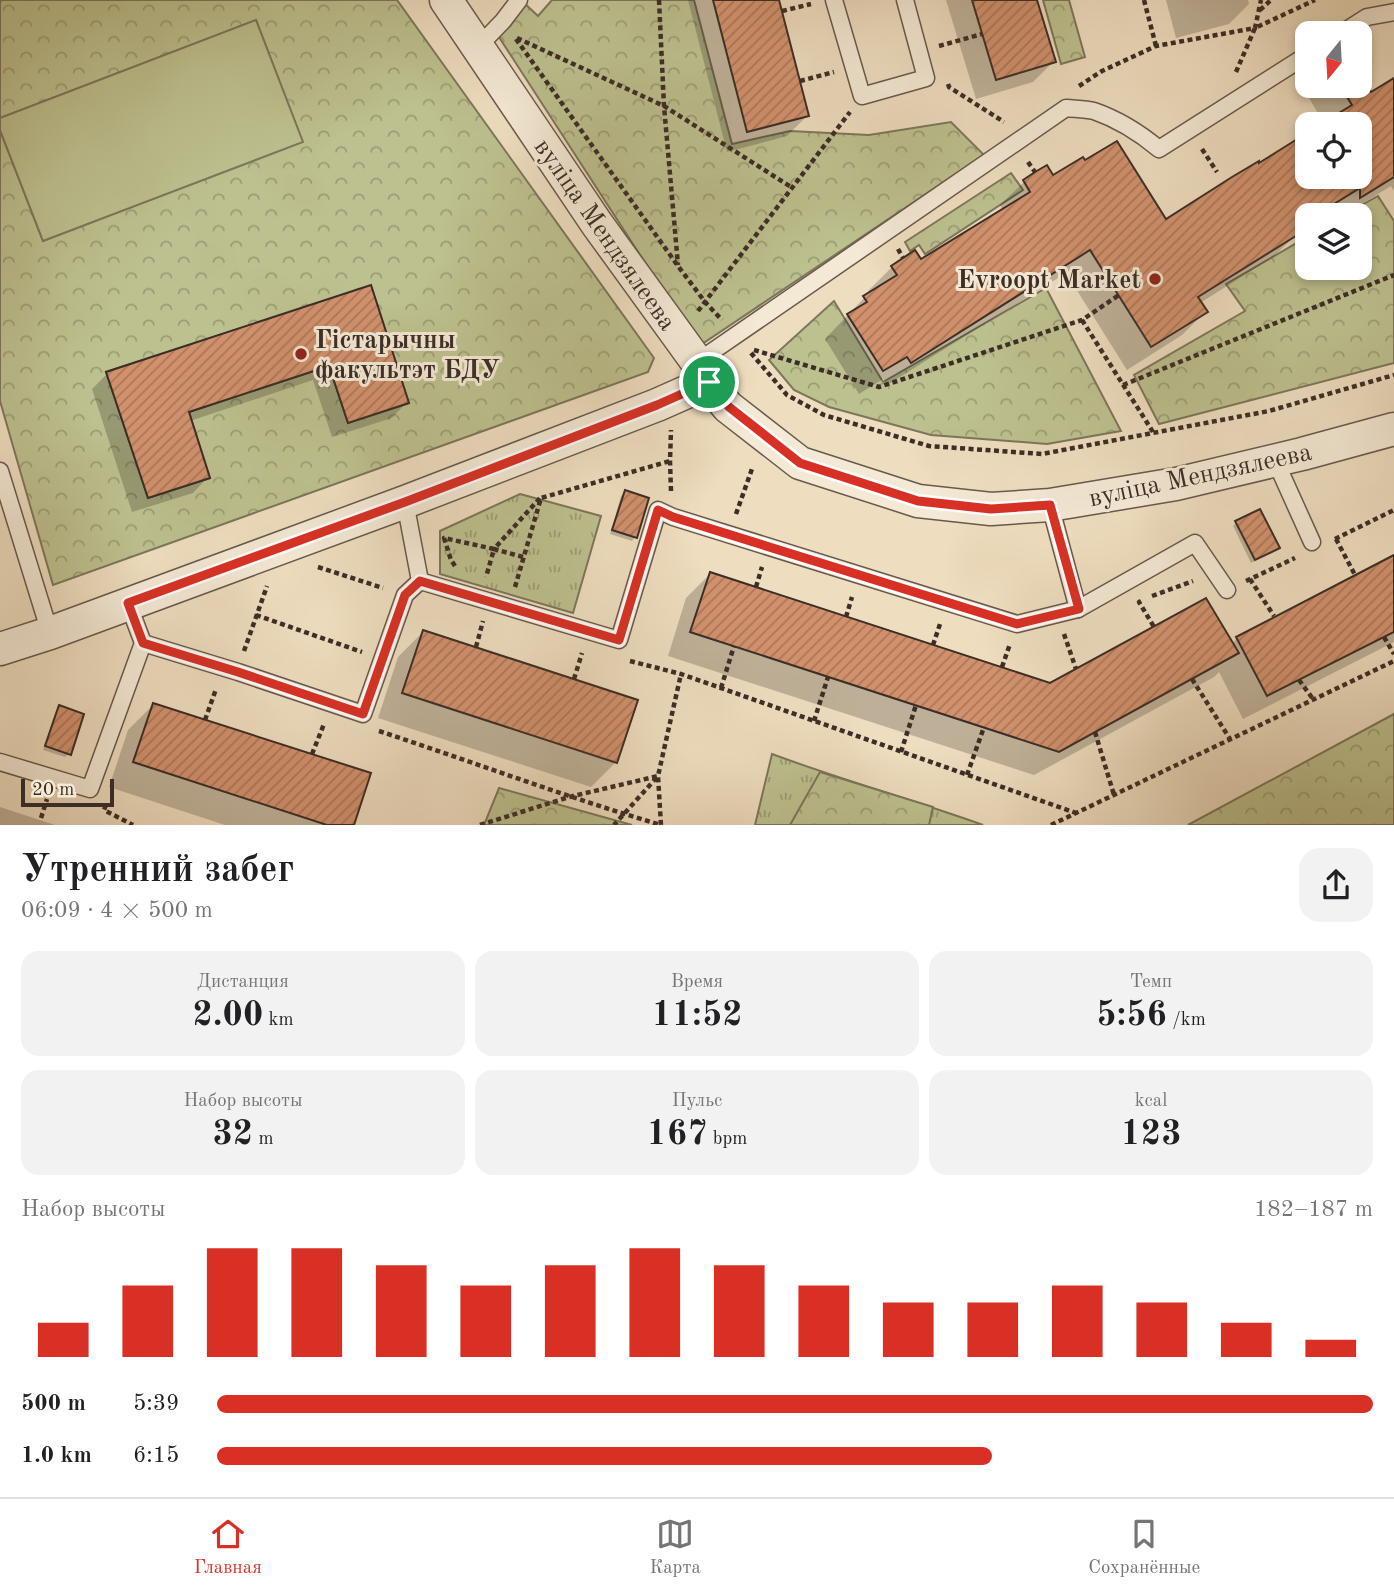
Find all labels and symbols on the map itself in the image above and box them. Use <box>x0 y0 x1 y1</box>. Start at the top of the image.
north arrow <box>1295 21 1372 98</box>
street label: вуліца Мендзялеева <box>529 135 680 336</box>
place label: Evroopt Market <box>957 268 1141 294</box>
marker: Evroopt Market <box>1147 271 1163 287</box>
place label: Гістарычны факультэт БДУ <box>315 328 500 385</box>
marker: Гістарычны факультэт БДУ <box>293 346 309 362</box>
pin <box>679 352 739 412</box>
street label: вуліца Мендзялеева <box>1087 440 1314 512</box>
scale bar <box>21 776 114 808</box>

